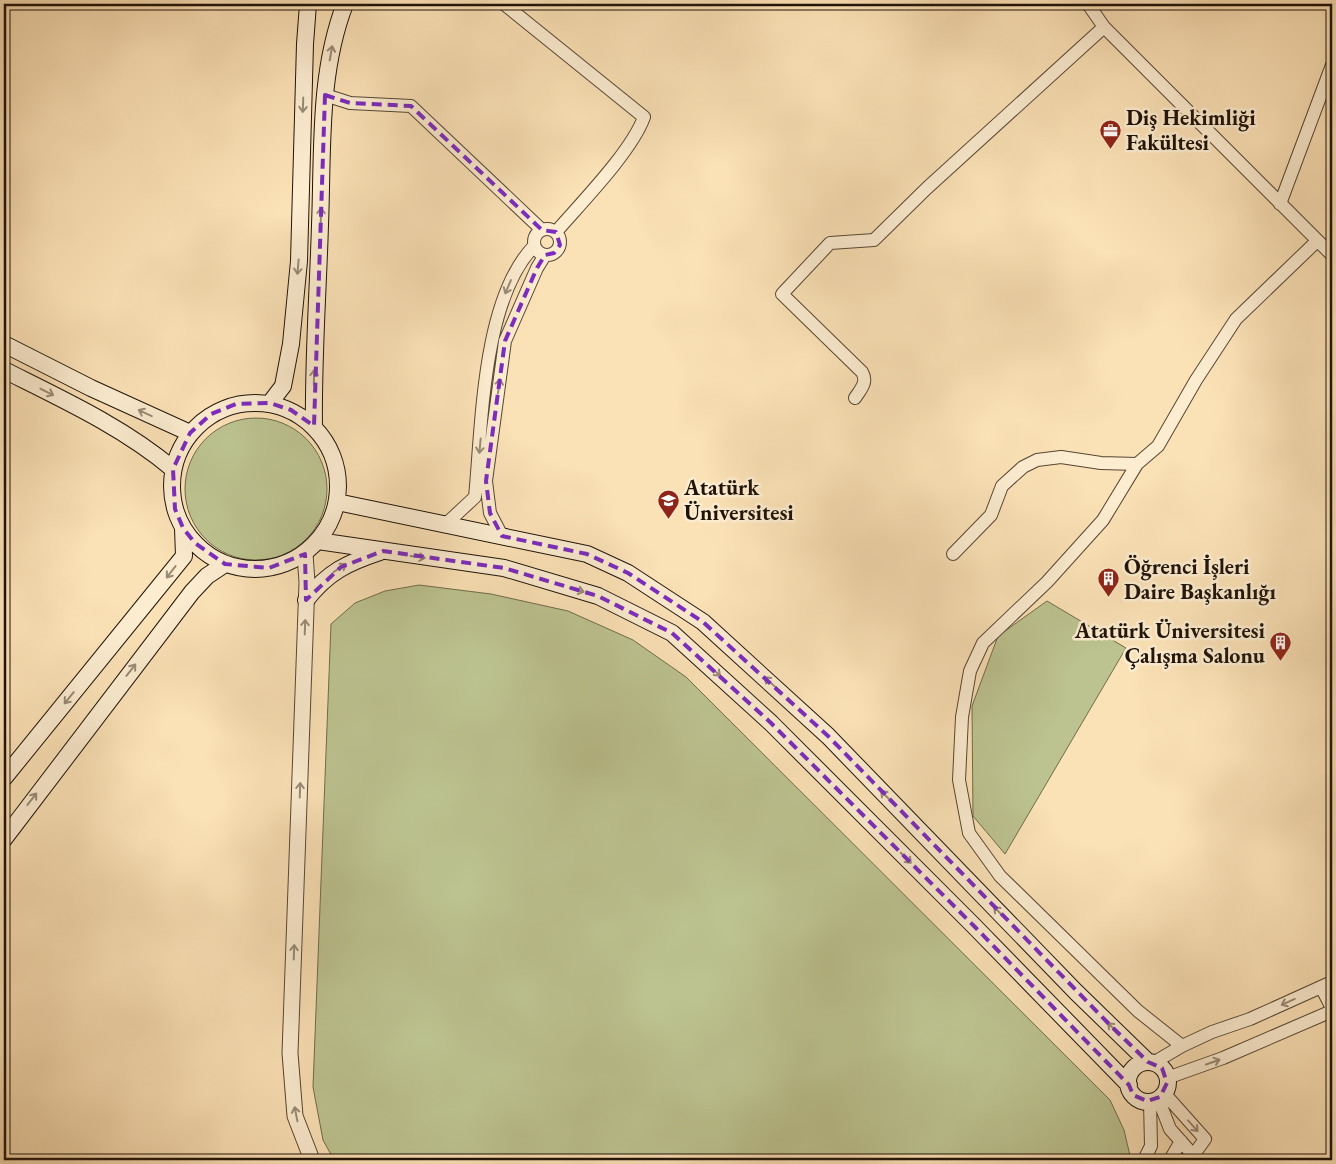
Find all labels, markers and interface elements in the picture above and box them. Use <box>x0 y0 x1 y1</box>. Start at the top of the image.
one-way arrow <box>327 46 337 62</box>
one-way arrow <box>298 96 308 113</box>
place label: Diş Hekimliği Fakültesi <box>1126 103 1256 157</box>
office icon: Diş Hekimliği Fakültesi <box>1098 118 1122 149</box>
one-way arrow <box>316 207 325 223</box>
one-way arrow <box>293 259 303 275</box>
one-way arrow <box>503 279 513 294</box>
one-way arrow <box>309 370 319 386</box>
one-way arrow <box>494 378 504 394</box>
one-way arrow <box>39 388 54 397</box>
one-way arrow <box>138 408 153 417</box>
one-way arrow <box>475 438 485 454</box>
place label: Atatürk Üniversitesi <box>683 473 794 527</box>
school or university icon: Atatürk Üniversitesi <box>656 488 680 519</box>
one-way arrow <box>410 552 426 562</box>
place label: Öğrenci İşleri Daire Başkanlığı <box>1124 552 1276 606</box>
one-way arrow <box>333 563 347 573</box>
one-way arrow <box>166 565 177 578</box>
building icon: Öğrenci İşleri Daire Başkanlığı <box>1096 567 1120 598</box>
one-way arrow <box>568 585 584 595</box>
place label: Atatürk Üniversitesi Çalışma Salonu <box>1074 616 1266 670</box>
one-way arrow <box>301 620 310 636</box>
building icon: Atatürk Üniversitesi Çalışma Salonu <box>1269 631 1293 662</box>
one-way arrow <box>126 664 137 677</box>
one-way arrow <box>708 666 721 677</box>
one-way arrow <box>763 676 776 688</box>
one-way arrow <box>63 691 74 704</box>
one-way arrow <box>295 782 304 798</box>
one-way arrow <box>880 789 892 802</box>
one-way arrow <box>27 793 38 806</box>
one-way arrow <box>900 852 913 864</box>
one-way arrow <box>993 906 1005 919</box>
one-way arrow <box>289 944 299 960</box>
one-way arrow <box>1281 998 1296 1007</box>
one-way arrow <box>1107 1022 1119 1034</box>
one-way arrow <box>1205 1057 1220 1066</box>
one-way arrow <box>291 1107 300 1123</box>
one-way arrow <box>1187 1119 1199 1132</box>

